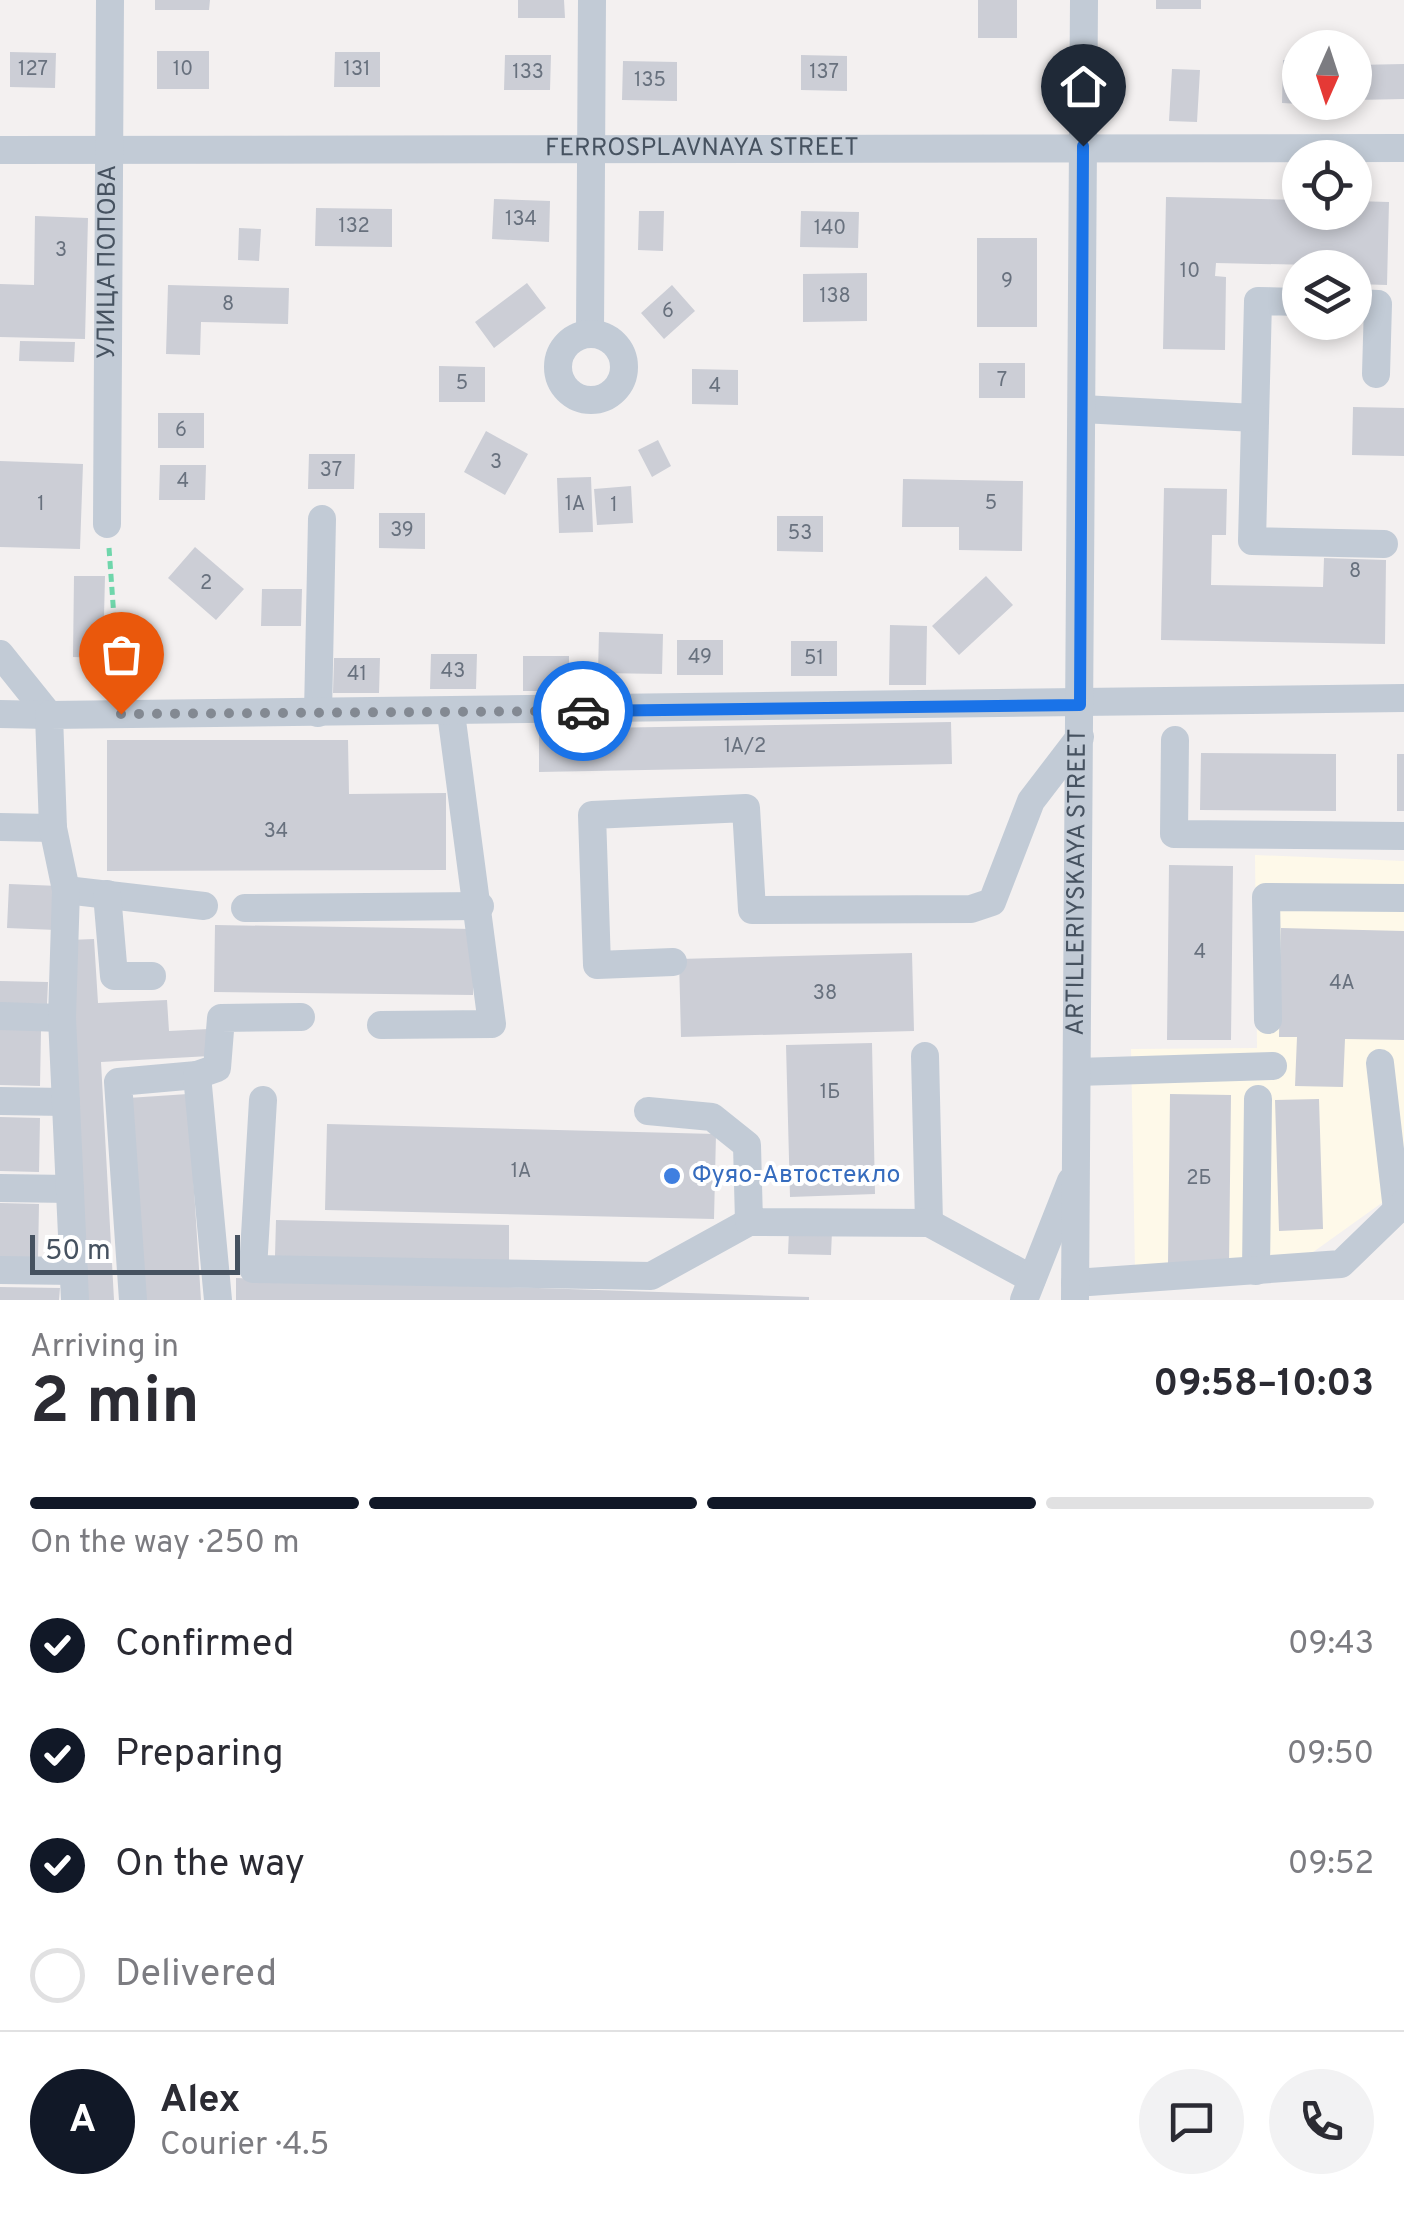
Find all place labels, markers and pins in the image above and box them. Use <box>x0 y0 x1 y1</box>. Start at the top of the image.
pin <box>1041 44 1126 147</box>
pin <box>79 612 164 715</box>
place label: Фуяо-Автостекло <box>692 1160 901 1192</box>
marker: Фуяо-Автостекло <box>661 1165 683 1187</box>

